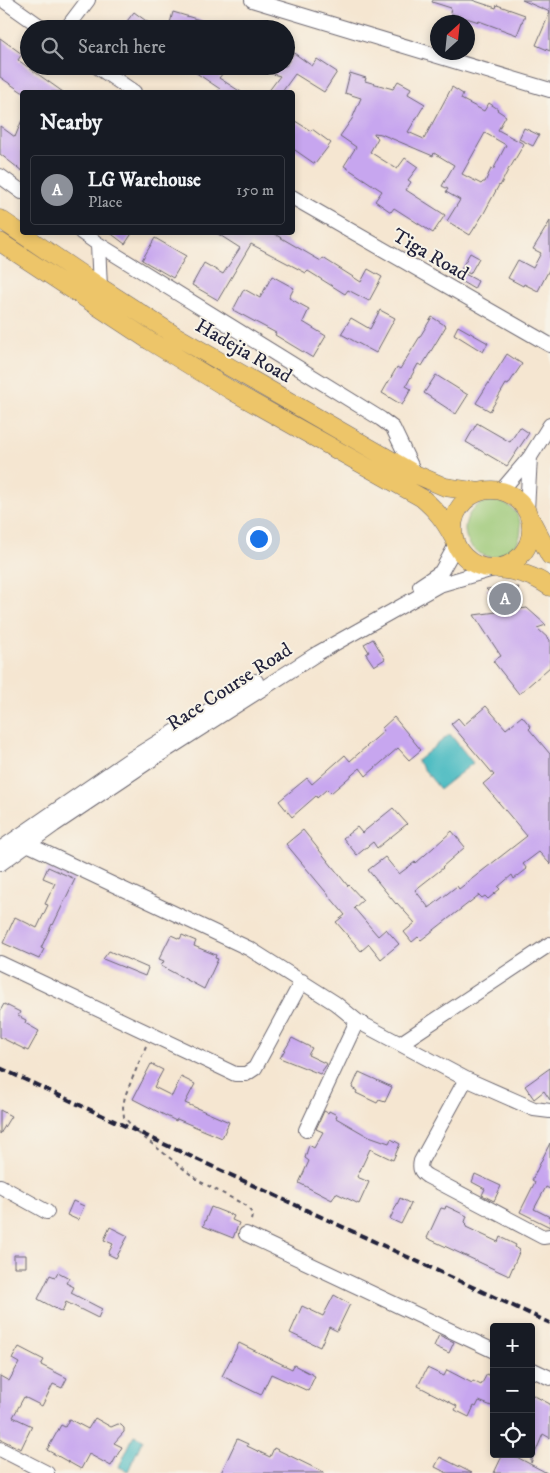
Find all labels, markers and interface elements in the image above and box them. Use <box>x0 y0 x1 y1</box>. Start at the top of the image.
north arrow <box>430 15 475 60</box>
search box <box>20 20 295 75</box>
icon: search <box>38 34 66 62</box>
text: Search here <box>78 36 166 59</box>
text: Nearby <box>40 110 102 136</box>
text: LG Warehouse <box>88 169 201 192</box>
text: A <box>52 180 62 200</box>
text: 150 m <box>236 180 274 200</box>
text: Place <box>88 192 122 212</box>
street label: Tiga Road <box>388 223 473 287</box>
street label: Hadejia Road <box>190 314 296 389</box>
your location <box>246 526 272 552</box>
pin: A <box>489 580 521 618</box>
street label: Race Course Road <box>163 638 297 737</box>
map controls <box>490 1323 535 1458</box>
button: + <box>490 1323 535 1368</box>
button: − <box>490 1368 535 1413</box>
button: locate <box>490 1413 535 1458</box>

